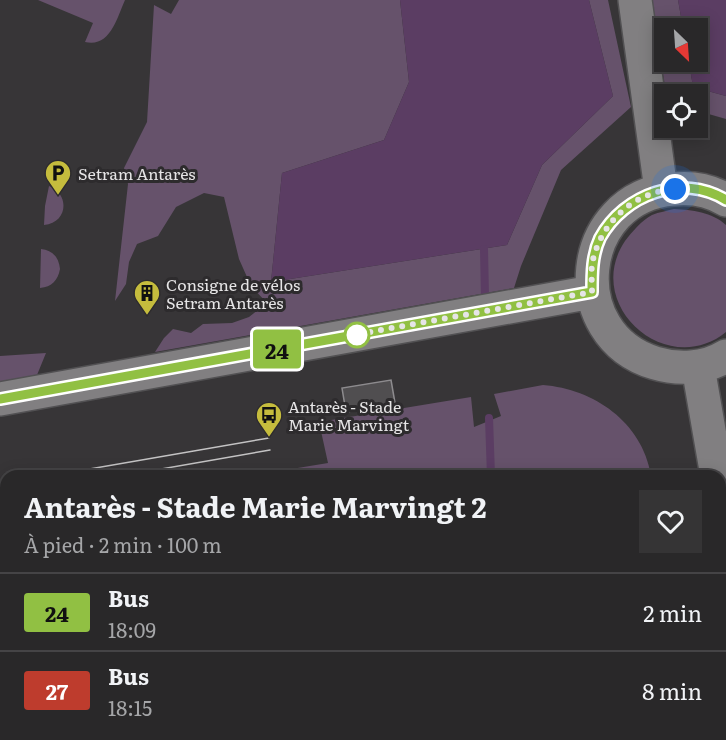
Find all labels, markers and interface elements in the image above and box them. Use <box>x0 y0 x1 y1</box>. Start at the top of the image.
north arrow <box>654 18 708 72</box>
map controls <box>654 18 708 138</box>
button: locate <box>654 84 708 138</box>
parking icon: Setram Antarès <box>43 158 73 196</box>
place label: Setram Antarès <box>78 161 196 185</box>
your location <box>660 174 690 204</box>
place label: Consigne de vélos Setram Antarès <box>166 272 300 314</box>
building icon: Consigne de vélos Setram Antarès <box>132 278 162 316</box>
unlabelled marker <box>344 322 370 348</box>
line badge: 24 <box>250 330 304 368</box>
text: 24 <box>265 334 289 365</box>
place label: Antarès - Stade Marie Marvingt <box>288 394 410 436</box>
bus stop icon: Antarès - Stade Marie Marvingt <box>254 400 284 438</box>
text: Antarès - Stade Marie Marvingt 2 <box>24 485 487 527</box>
button: heart <box>639 490 702 553</box>
text: À pied · 2 min · 100 m <box>24 529 222 559</box>
text: Bus <box>108 581 149 614</box>
text: 2 min <box>643 596 702 629</box>
text: 24 <box>45 597 69 628</box>
text: 18:09 <box>108 614 156 644</box>
text: Bus <box>108 659 149 692</box>
text: 8 min <box>642 674 702 707</box>
text: 27 <box>46 675 68 706</box>
text: 18:15 <box>108 692 152 722</box>

